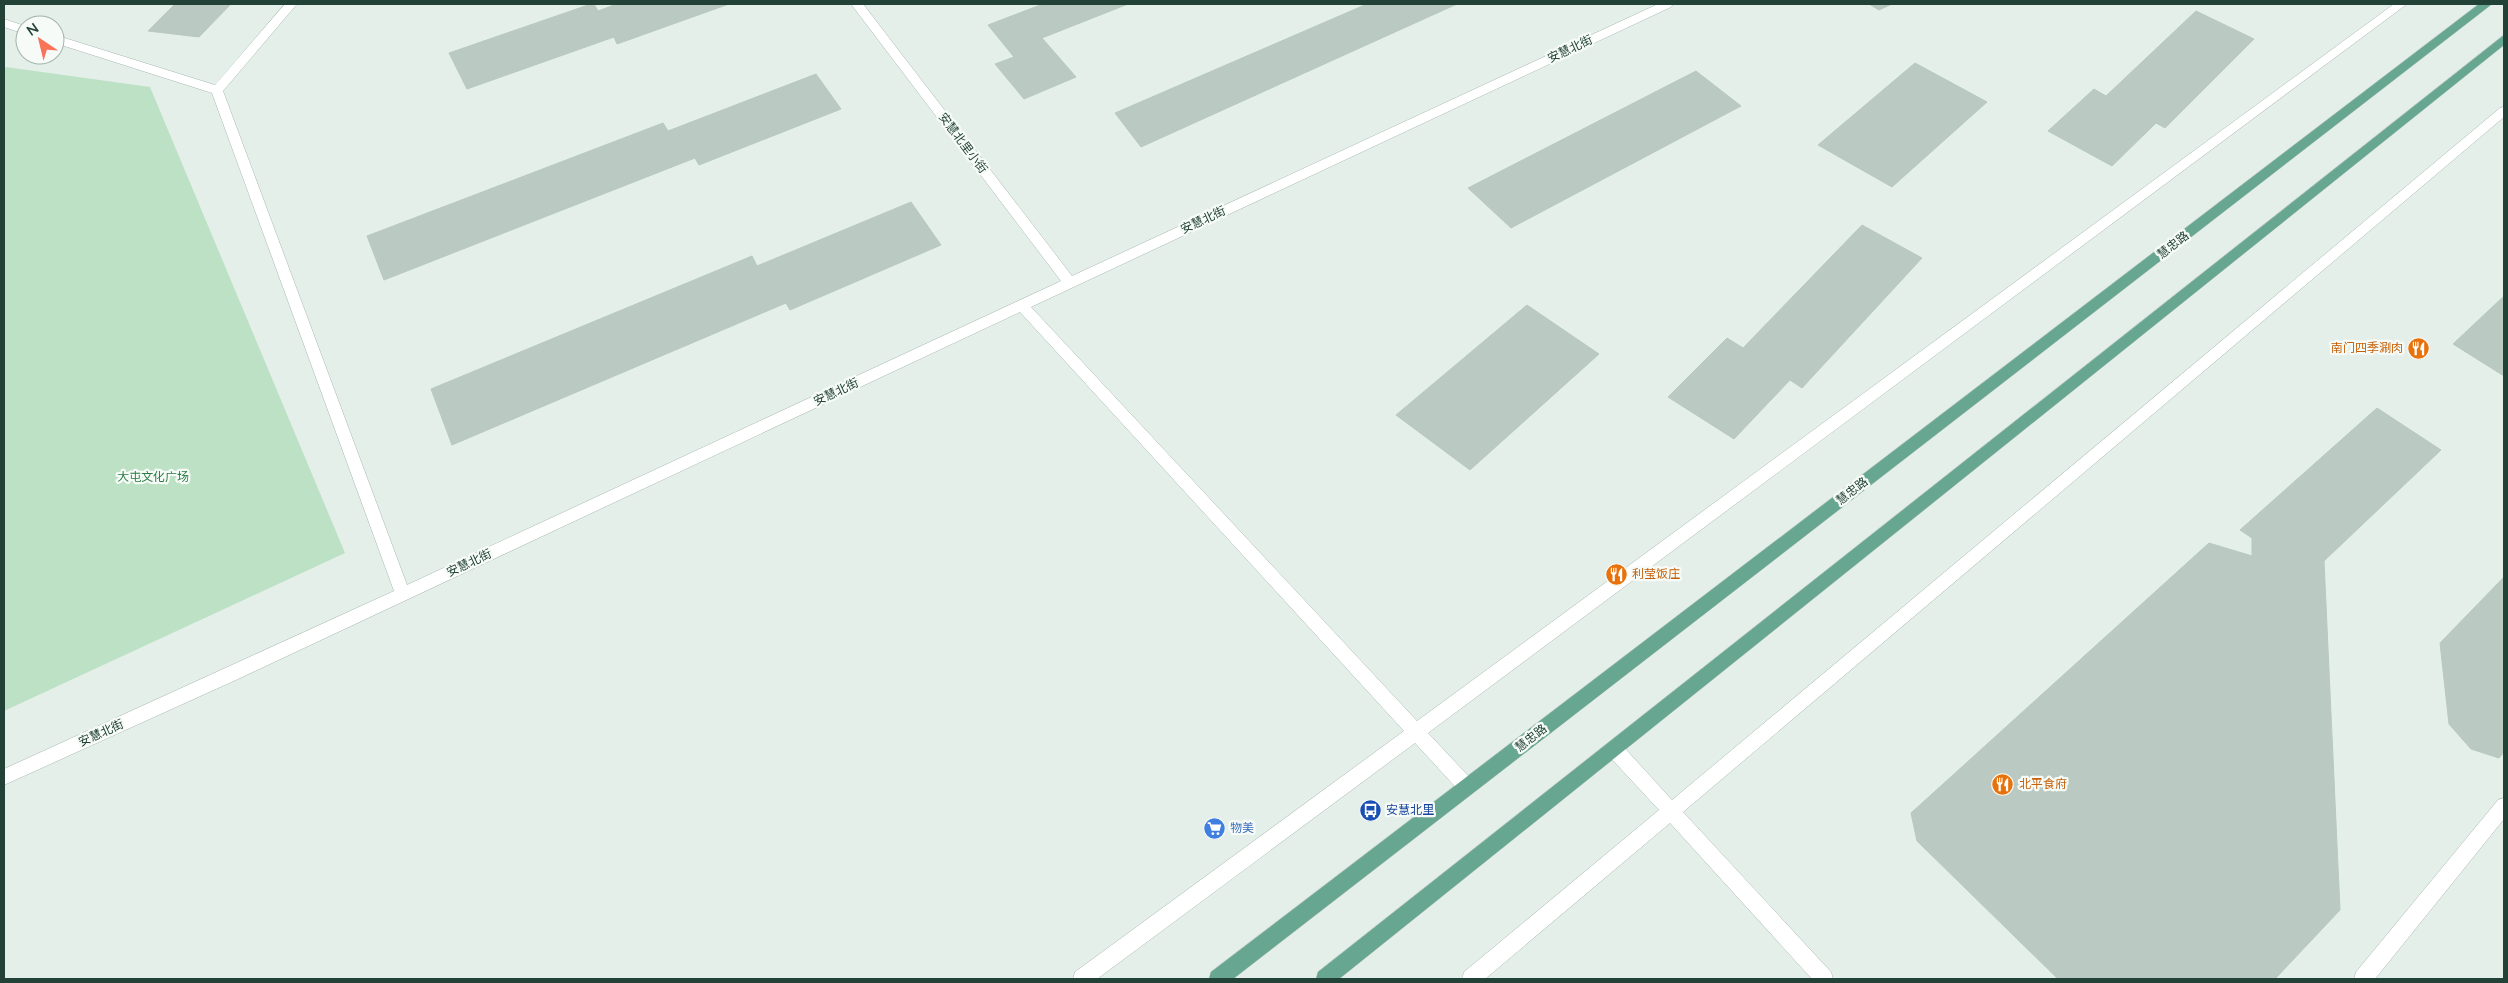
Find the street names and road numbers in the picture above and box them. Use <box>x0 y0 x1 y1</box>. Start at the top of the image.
street label: 安慧北街 <box>1545 32 1595 65</box>
street label: 安慧北里小街 <box>936 109 991 176</box>
street label: 安慧北街 <box>1178 203 1228 236</box>
street label: 慧忠路 <box>2154 228 2191 262</box>
street label: 安慧北街 <box>811 375 861 408</box>
street label: 慧忠路 <box>1833 474 1870 508</box>
street label: 安慧北街 <box>444 546 494 579</box>
street label: 安慧北街 <box>76 716 126 749</box>
street label: 慧忠路 <box>1512 721 1549 755</box>

